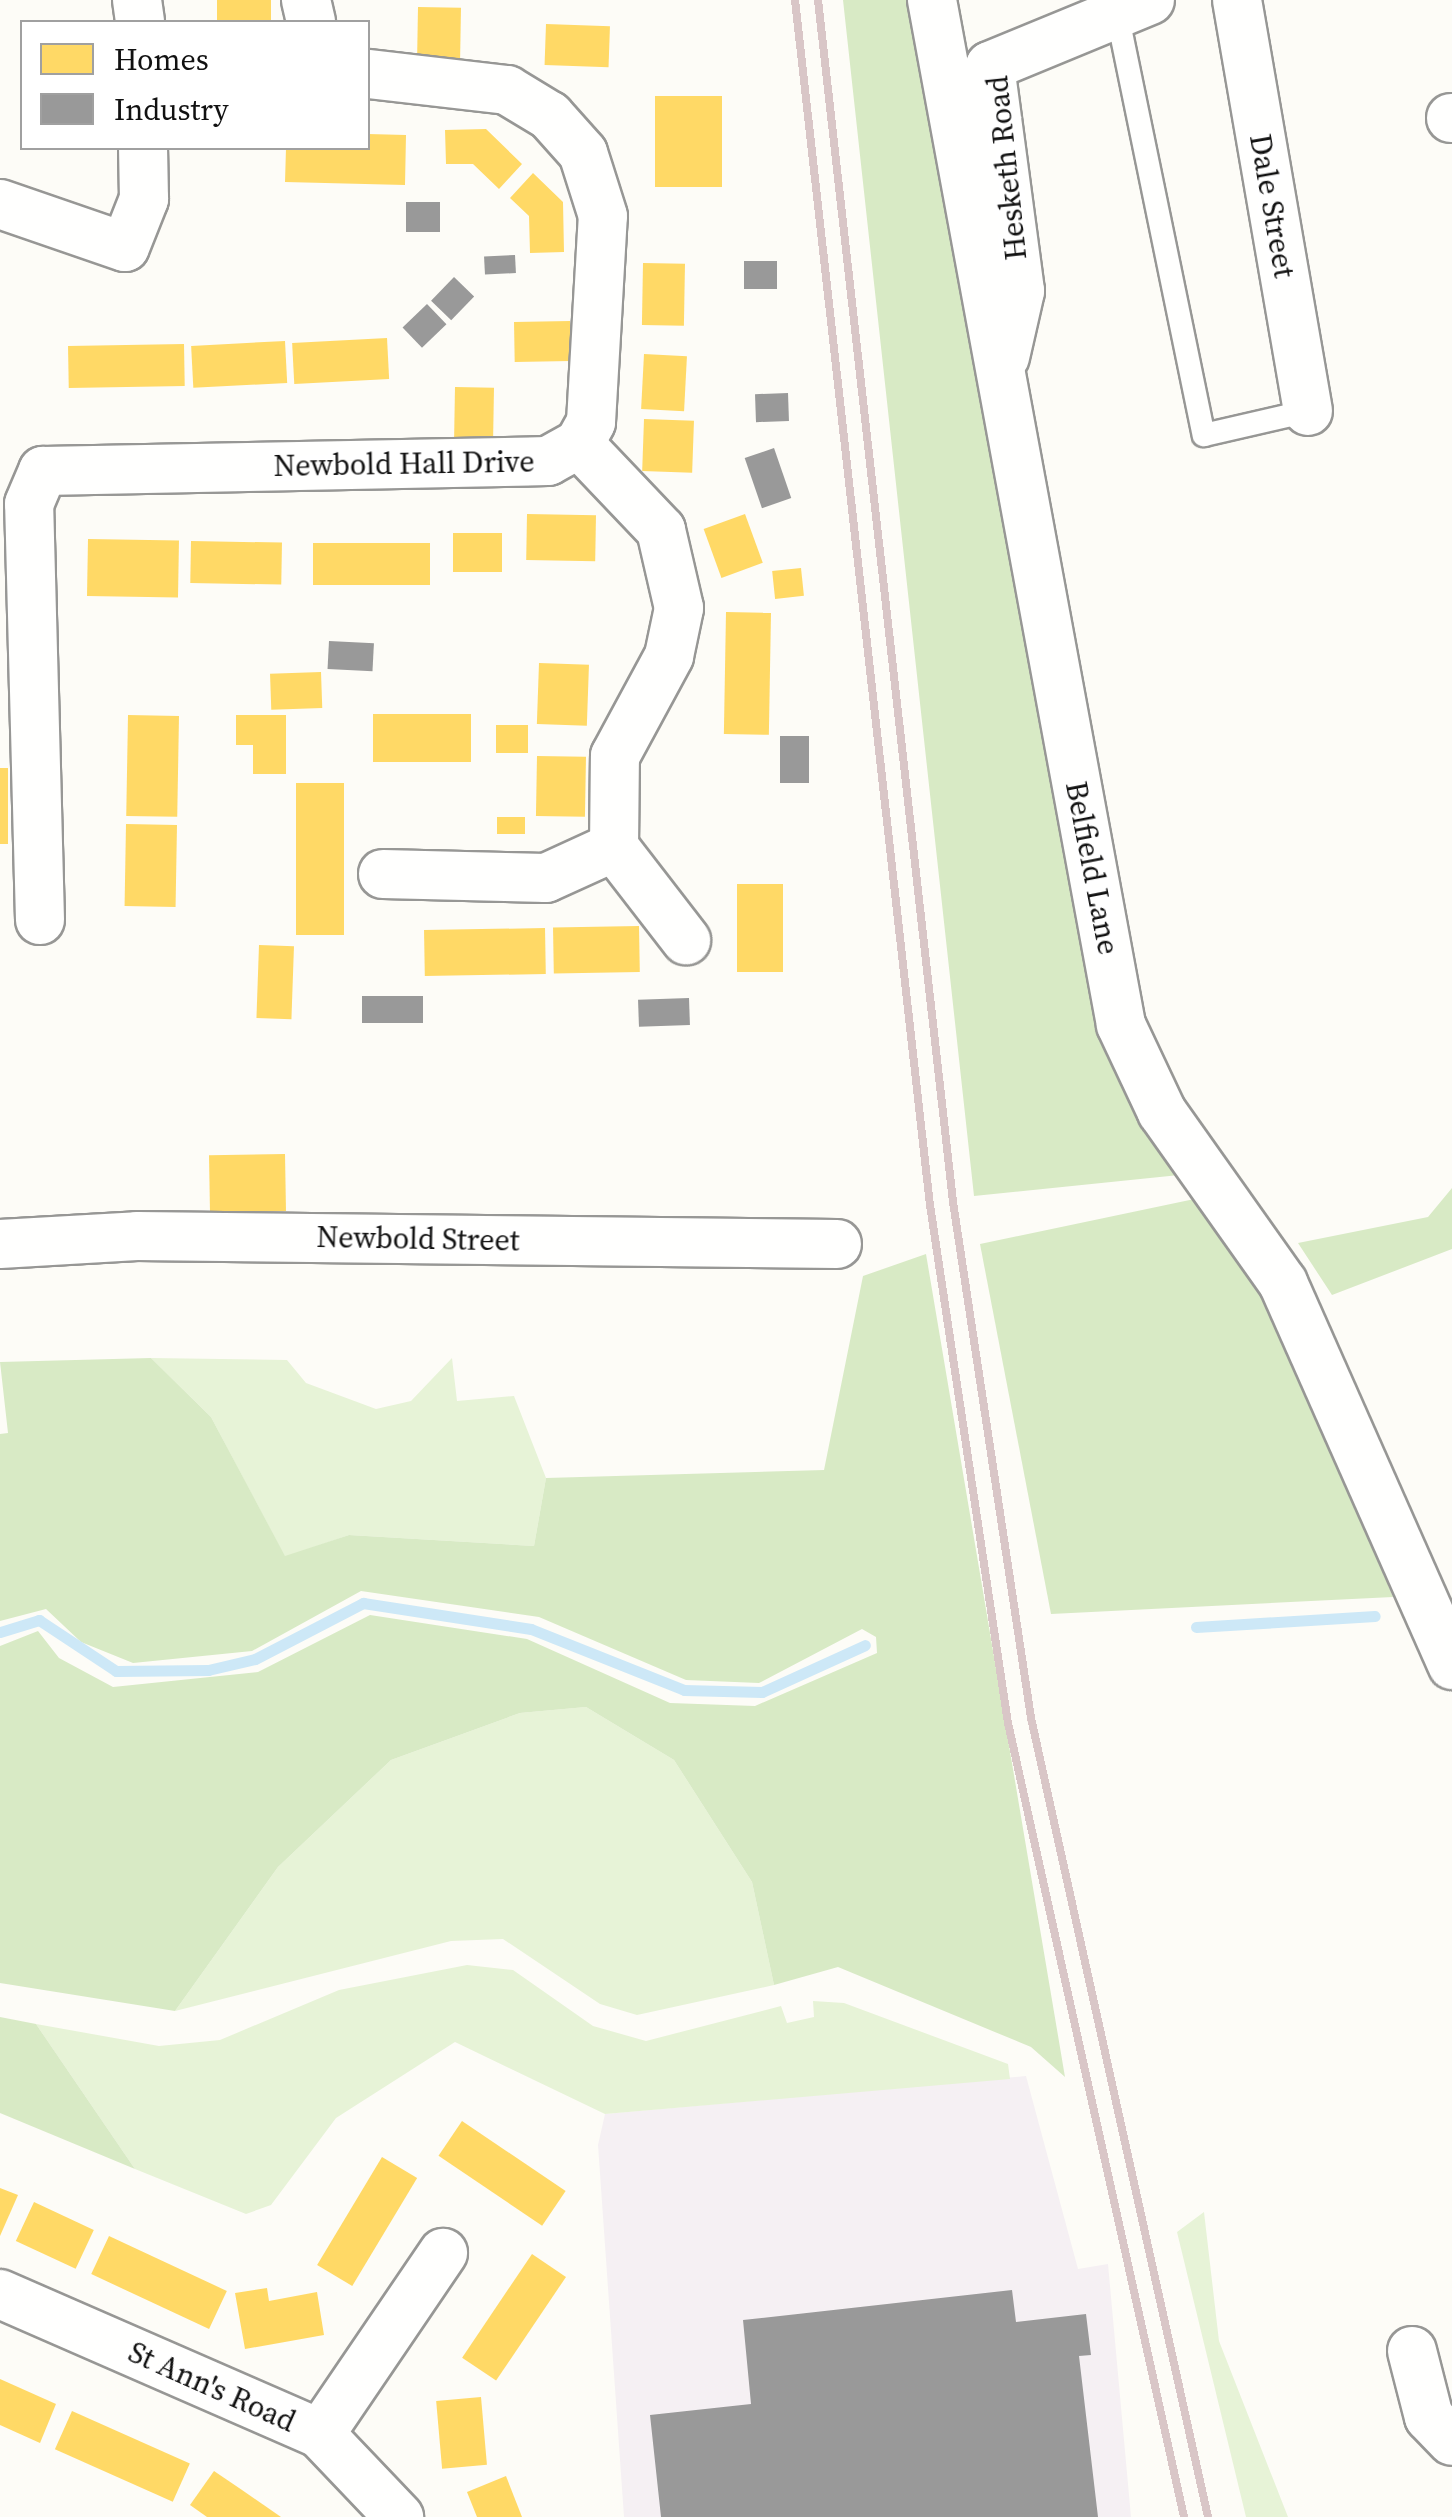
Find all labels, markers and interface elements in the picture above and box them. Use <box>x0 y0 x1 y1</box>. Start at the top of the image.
legend <box>20 20 370 150</box>
text: Homes <box>114 39 209 80</box>
street label: Hesketh Road <box>979 74 1035 262</box>
text: Industry <box>114 89 229 130</box>
street label: Dale Street <box>1242 131 1302 281</box>
street label: Newbold Hall Drive <box>273 444 535 484</box>
street label: Belfield Lane <box>1058 778 1126 958</box>
street label: Newbold Street <box>316 1219 520 1259</box>
street label: St Ann's Road <box>123 2334 301 2440</box>

